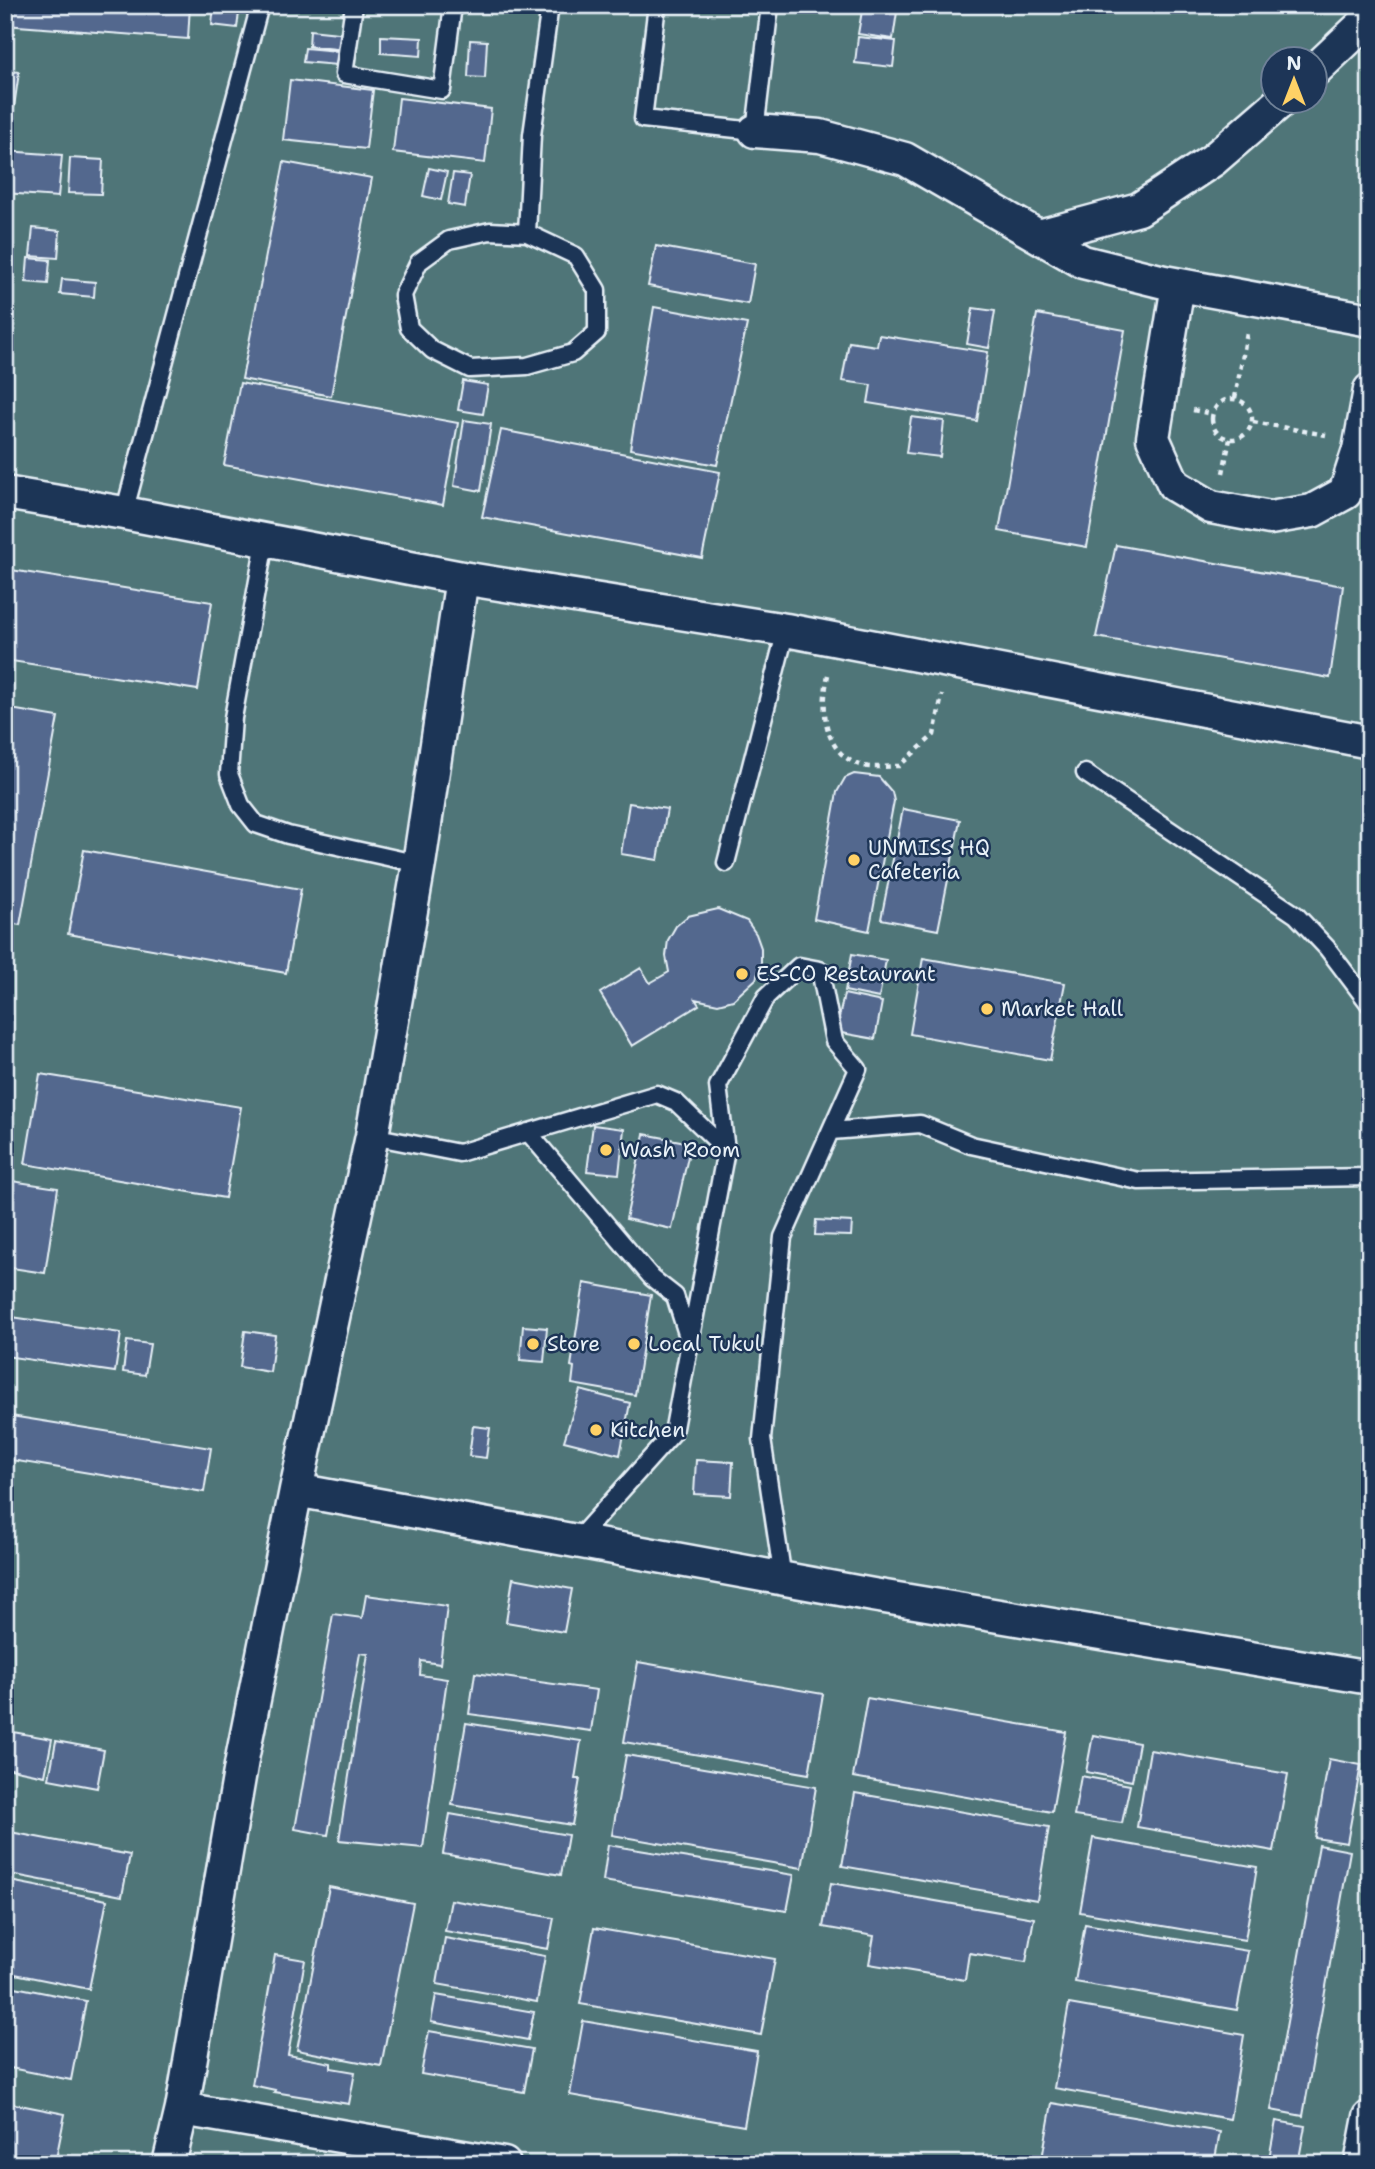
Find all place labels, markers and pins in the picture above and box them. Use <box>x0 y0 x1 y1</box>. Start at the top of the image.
place label: UNMISS HQ Cafeteria <box>868 834 990 886</box>
marker: UNMISS HQ Cafeteria <box>846 852 862 868</box>
place label: ES-CO Restaurant <box>756 960 936 988</box>
marker: ES-CO Restaurant <box>734 966 750 982</box>
place label: Market Hall <box>1001 995 1124 1023</box>
marker: Market Hall <box>979 1001 995 1017</box>
place label: Wash Room <box>620 1136 740 1164</box>
marker: Wash Room <box>598 1142 614 1158</box>
place label: Store <box>547 1330 600 1358</box>
place label: Local Tukul <box>648 1330 762 1358</box>
marker: Store <box>525 1336 541 1352</box>
marker: Local Tukul <box>626 1336 642 1352</box>
place label: Kitchen <box>610 1416 685 1444</box>
marker: Kitchen <box>588 1422 604 1438</box>

